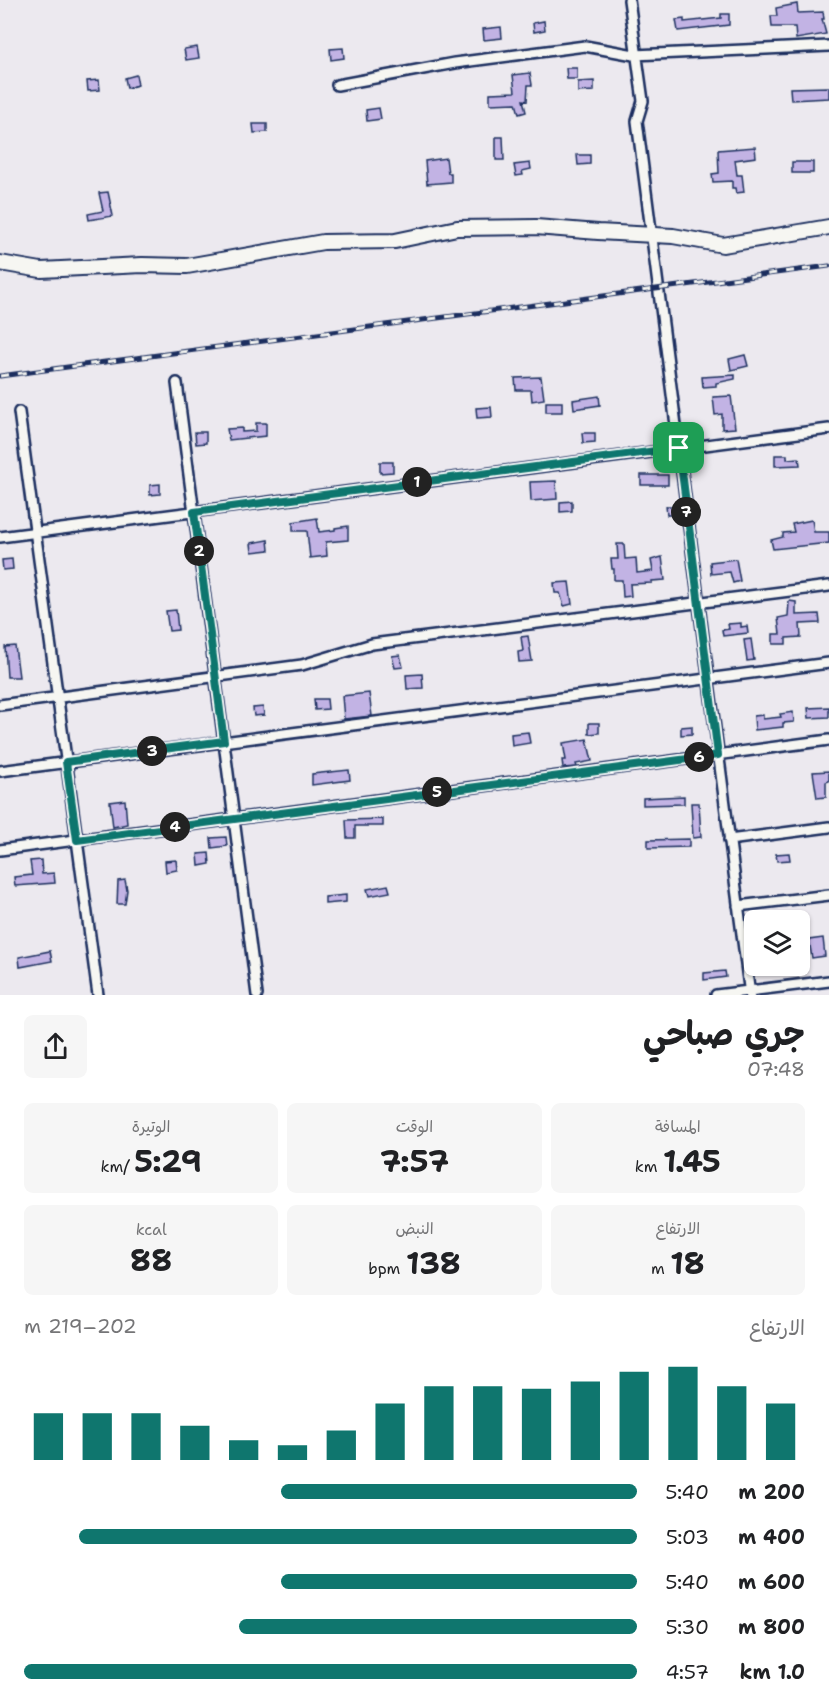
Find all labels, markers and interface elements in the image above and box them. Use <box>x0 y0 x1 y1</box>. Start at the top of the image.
pin <box>653 422 704 473</box>
icon: arrive <box>662 431 695 464</box>
pin: 1 <box>402 467 432 497</box>
text: 1 <box>413 471 421 492</box>
pin: 7 <box>671 497 701 527</box>
text: 7 <box>680 501 692 522</box>
pin: 2 <box>184 536 214 566</box>
text: 2 <box>193 540 205 561</box>
pin: 3 <box>137 736 167 766</box>
text: 3 <box>146 740 158 761</box>
pin: 6 <box>684 742 714 772</box>
text: 6 <box>693 746 705 767</box>
pin: 5 <box>422 777 452 807</box>
text: 5 <box>432 781 442 802</box>
pin: 4 <box>160 812 190 842</box>
text: 4 <box>169 816 181 837</box>
map controls <box>744 910 810 976</box>
button: layers <box>744 910 810 976</box>
text: جري صباحي <box>643 1011 805 1056</box>
button: share <box>24 1015 87 1078</box>
text: 07:48 <box>747 1056 805 1082</box>
text: الوتيرة <box>132 1116 170 1137</box>
text: الوقت <box>396 1116 433 1137</box>
text: المسافة <box>655 1116 701 1137</box>
text: 5:29 <box>134 1141 202 1182</box>
text: 7:57 <box>380 1141 449 1182</box>
text: 1.45 <box>663 1141 721 1182</box>
text: /km <box>101 1156 134 1177</box>
text: km <box>635 1156 663 1177</box>
text: النبض <box>395 1218 434 1239</box>
text: الارتفاع <box>655 1218 700 1239</box>
text: kcal <box>136 1219 167 1240</box>
text: 88 <box>130 1240 172 1281</box>
text: 138 <box>406 1243 461 1284</box>
text: 18 <box>670 1243 705 1284</box>
text: bpm <box>368 1258 406 1279</box>
text: m <box>651 1258 670 1279</box>
text: 202–219 m <box>24 1313 137 1339</box>
text: الارتفاع <box>749 1315 805 1341</box>
text: 5:40 <box>665 1479 709 1505</box>
text: 200 m <box>738 1479 805 1505</box>
text: 5:03 <box>666 1524 709 1550</box>
text: 400 m <box>738 1524 805 1550</box>
text: 5:40 <box>665 1569 709 1595</box>
text: 600 m <box>738 1569 805 1595</box>
text: 5:30 <box>665 1614 709 1640</box>
text: 800 m <box>738 1614 805 1640</box>
text: 4:57 <box>666 1659 709 1685</box>
text: 1.0 km <box>740 1659 805 1685</box>

